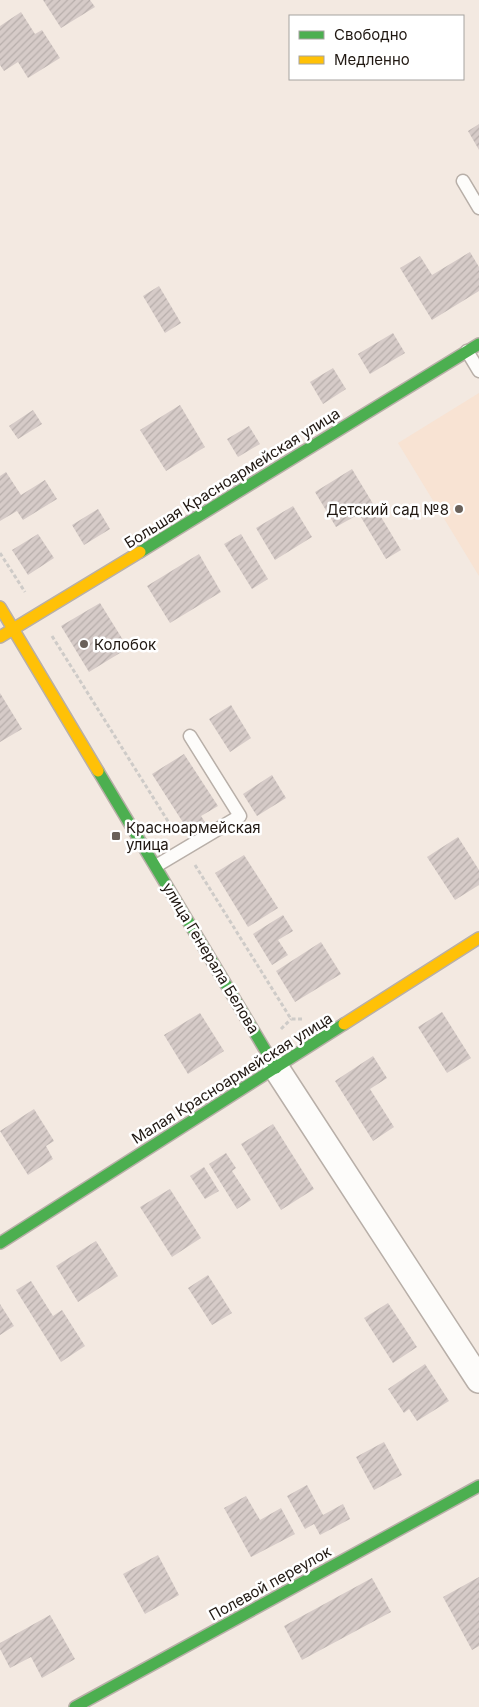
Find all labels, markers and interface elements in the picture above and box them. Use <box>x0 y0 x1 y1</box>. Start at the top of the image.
legend <box>289 15 464 80</box>
text: Свободно <box>334 25 408 44</box>
text: Медленно <box>334 50 410 69</box>
street label: Большая Красноармейская улица <box>121 404 343 552</box>
place label: Детский сад №8 <box>326 500 449 519</box>
marker: Детский сад №8 <box>453 503 465 515</box>
place label: Колобок <box>94 635 156 654</box>
marker: Колобок <box>78 638 90 650</box>
place label: Красноармейская улица <box>126 818 261 854</box>
marker: Красноармейская улица <box>110 830 122 842</box>
street label: улица Генерала Белова <box>158 879 264 1037</box>
street label: Малая Красноармейская улица <box>128 1008 336 1148</box>
street label: Полевой переулок <box>206 1542 334 1624</box>

